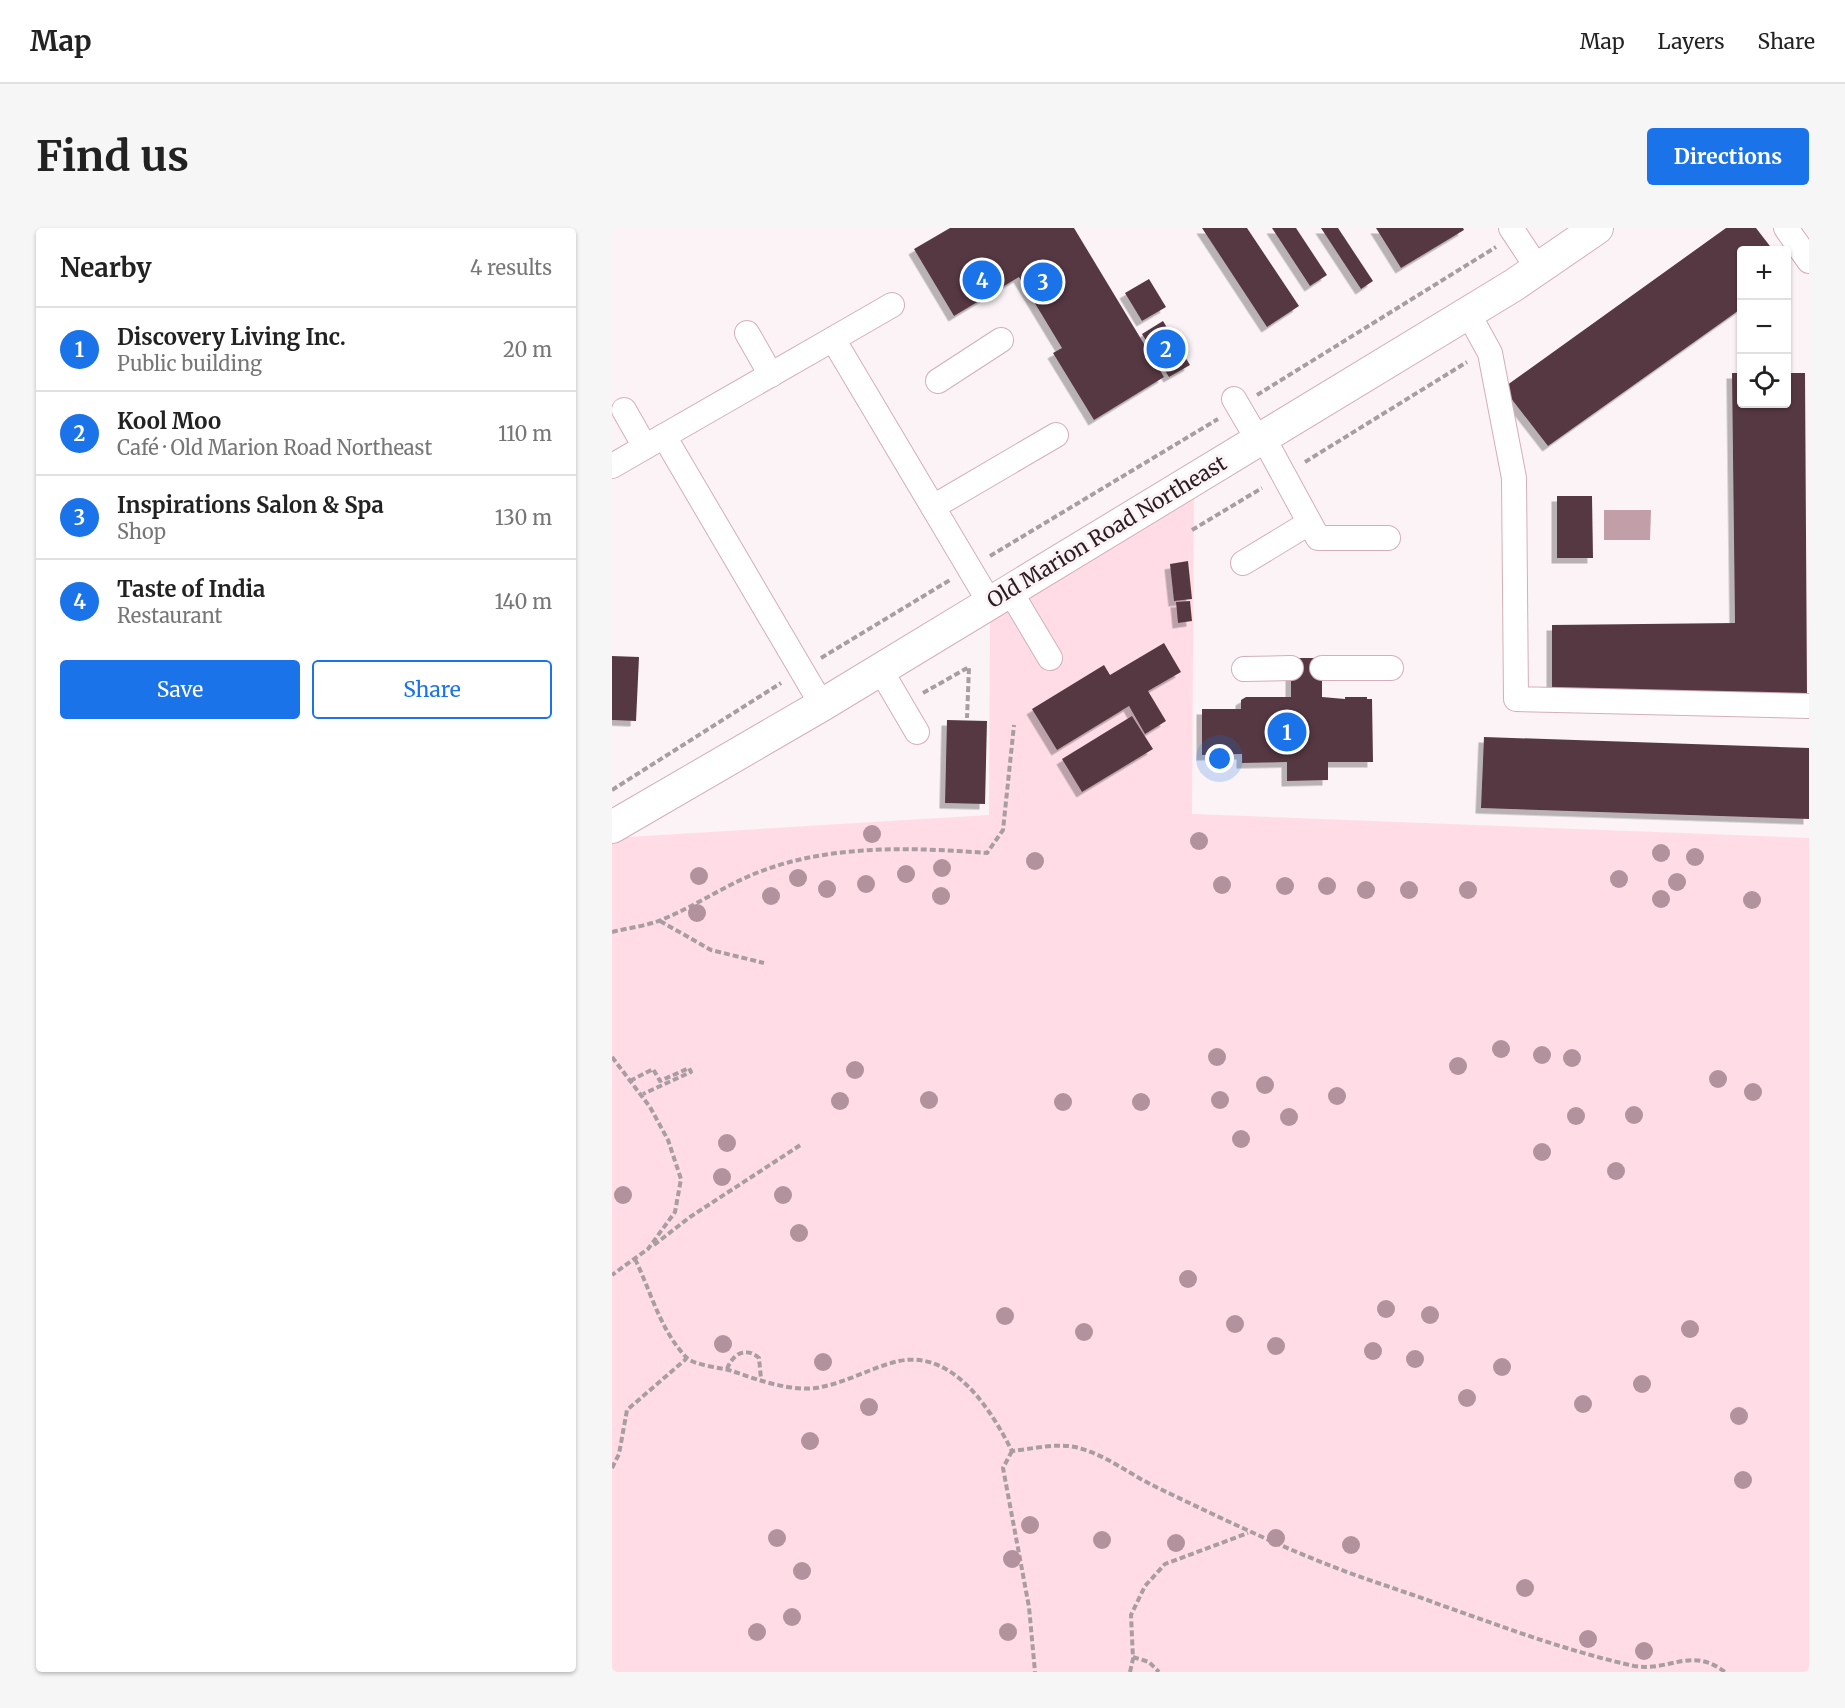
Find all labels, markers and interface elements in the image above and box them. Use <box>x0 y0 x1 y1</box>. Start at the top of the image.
text: Map <box>30 23 92 59</box>
text: Map <box>1580 28 1625 55</box>
text: Layers <box>1658 28 1725 55</box>
text: Share <box>1758 28 1815 55</box>
button: Directions <box>1647 128 1809 185</box>
text: Find us <box>36 130 189 182</box>
map controls <box>1737 246 1791 408</box>
button: + <box>1737 246 1791 300</box>
text: Nearby <box>60 251 152 284</box>
text: 4 results <box>470 255 552 280</box>
pin: 4 <box>962 257 1001 302</box>
pin: 3 <box>1024 260 1062 304</box>
button: − <box>1737 300 1791 354</box>
text: Discovery Living Inc. <box>117 323 346 351</box>
pin: 2 <box>1146 326 1186 372</box>
text: 1 <box>75 337 84 362</box>
text: 20 m <box>503 337 552 362</box>
text: Public building <box>117 351 262 376</box>
button: locate <box>1737 354 1791 408</box>
text: Kool Moo <box>117 407 221 435</box>
text: 2 <box>74 421 85 446</box>
text: 110 m <box>498 421 552 446</box>
text: Café · Old Marion Road Northeast <box>117 435 432 460</box>
street label: Old Marion Road Northeast <box>982 449 1231 614</box>
text: Inspirations Salon & Spa <box>117 491 384 519</box>
text: 3 <box>74 505 85 530</box>
text: 130 m <box>495 505 552 530</box>
text: Shop <box>117 519 166 544</box>
text: Taste of India <box>117 575 265 603</box>
text: 4 <box>73 589 86 614</box>
text: 140 m <box>495 589 552 614</box>
text: Restaurant <box>117 603 222 628</box>
button: Save <box>60 660 300 719</box>
button: Share <box>312 660 552 719</box>
pin: 1 <box>1268 710 1306 754</box>
your location <box>1205 744 1234 773</box>

